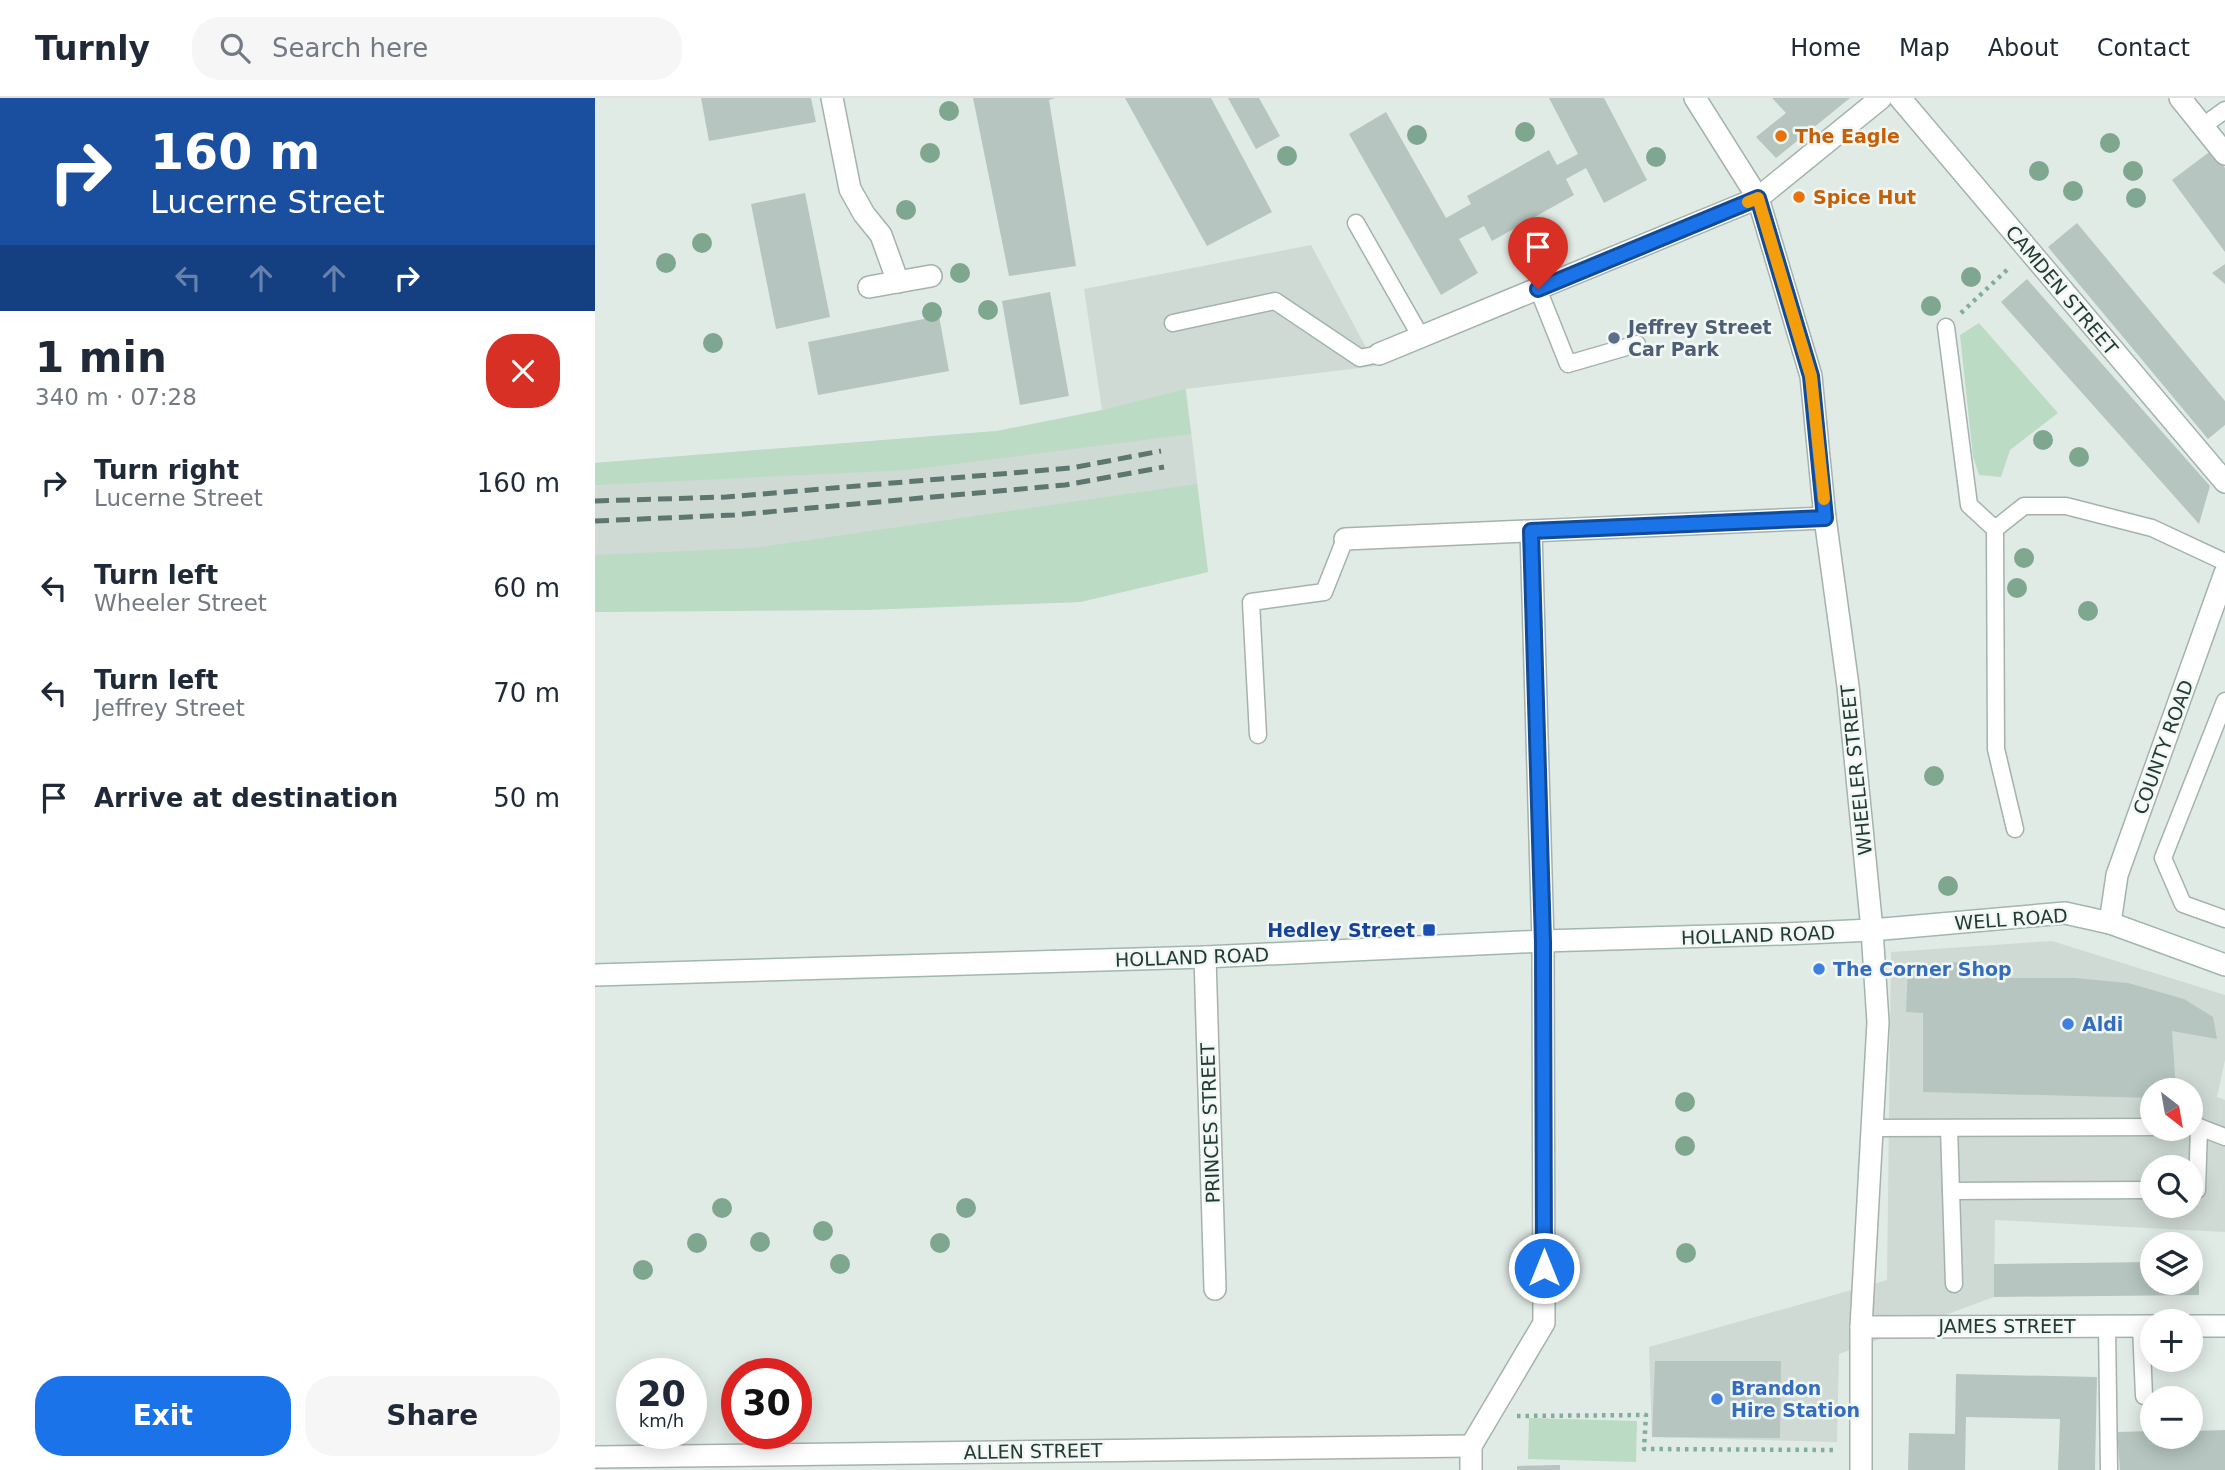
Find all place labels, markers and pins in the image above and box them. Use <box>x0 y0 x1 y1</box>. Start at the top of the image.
place label: The Eagle <box>1795 125 1900 147</box>
marker: The Eagle <box>1773 128 1789 144</box>
place label: Spice Hut <box>1813 186 1916 208</box>
marker: Spice Hut <box>1791 189 1807 205</box>
pin <box>1508 217 1568 289</box>
place label: Jeffrey Street Car Park <box>1626 316 1772 360</box>
marker: Jeffrey Street Car Park <box>1606 330 1622 346</box>
place label: Hedley Street <box>1267 919 1415 941</box>
marker: Hedley Street <box>1421 922 1437 938</box>
place label: The Corner Shop <box>1833 958 2012 980</box>
marker: The Corner Shop <box>1811 961 1827 977</box>
place label: Aldi <box>2082 1013 2123 1035</box>
marker: Aldi <box>2060 1016 2076 1032</box>
place label: Brandon Hire Station <box>1731 1377 1860 1421</box>
marker: Brandon Hire Station <box>1709 1391 1725 1407</box>

